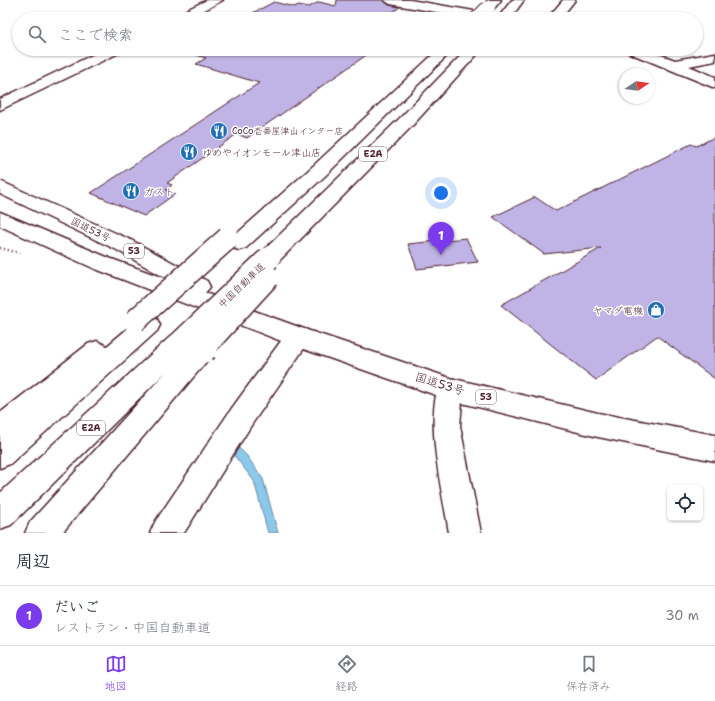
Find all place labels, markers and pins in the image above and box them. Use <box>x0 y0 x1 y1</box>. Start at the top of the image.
restaurant icon: CoCo壱番屋津山インター店 <box>209 121 229 141</box>
place label: CoCo壱番屋津山インター店 <box>232 125 343 137</box>
restaurant icon: ゆめやイオンモール津山店 <box>179 142 199 162</box>
place label: ゆめやイオンモール津山店 <box>202 146 321 159</box>
restaurant icon: ガスト <box>121 181 141 201</box>
place label: ガスト <box>144 185 175 198</box>
pin: 1 <box>428 222 454 255</box>
shop icon: ヤマダ電機 <box>646 300 666 320</box>
place label: ヤマダ電機 <box>593 304 643 317</box>

